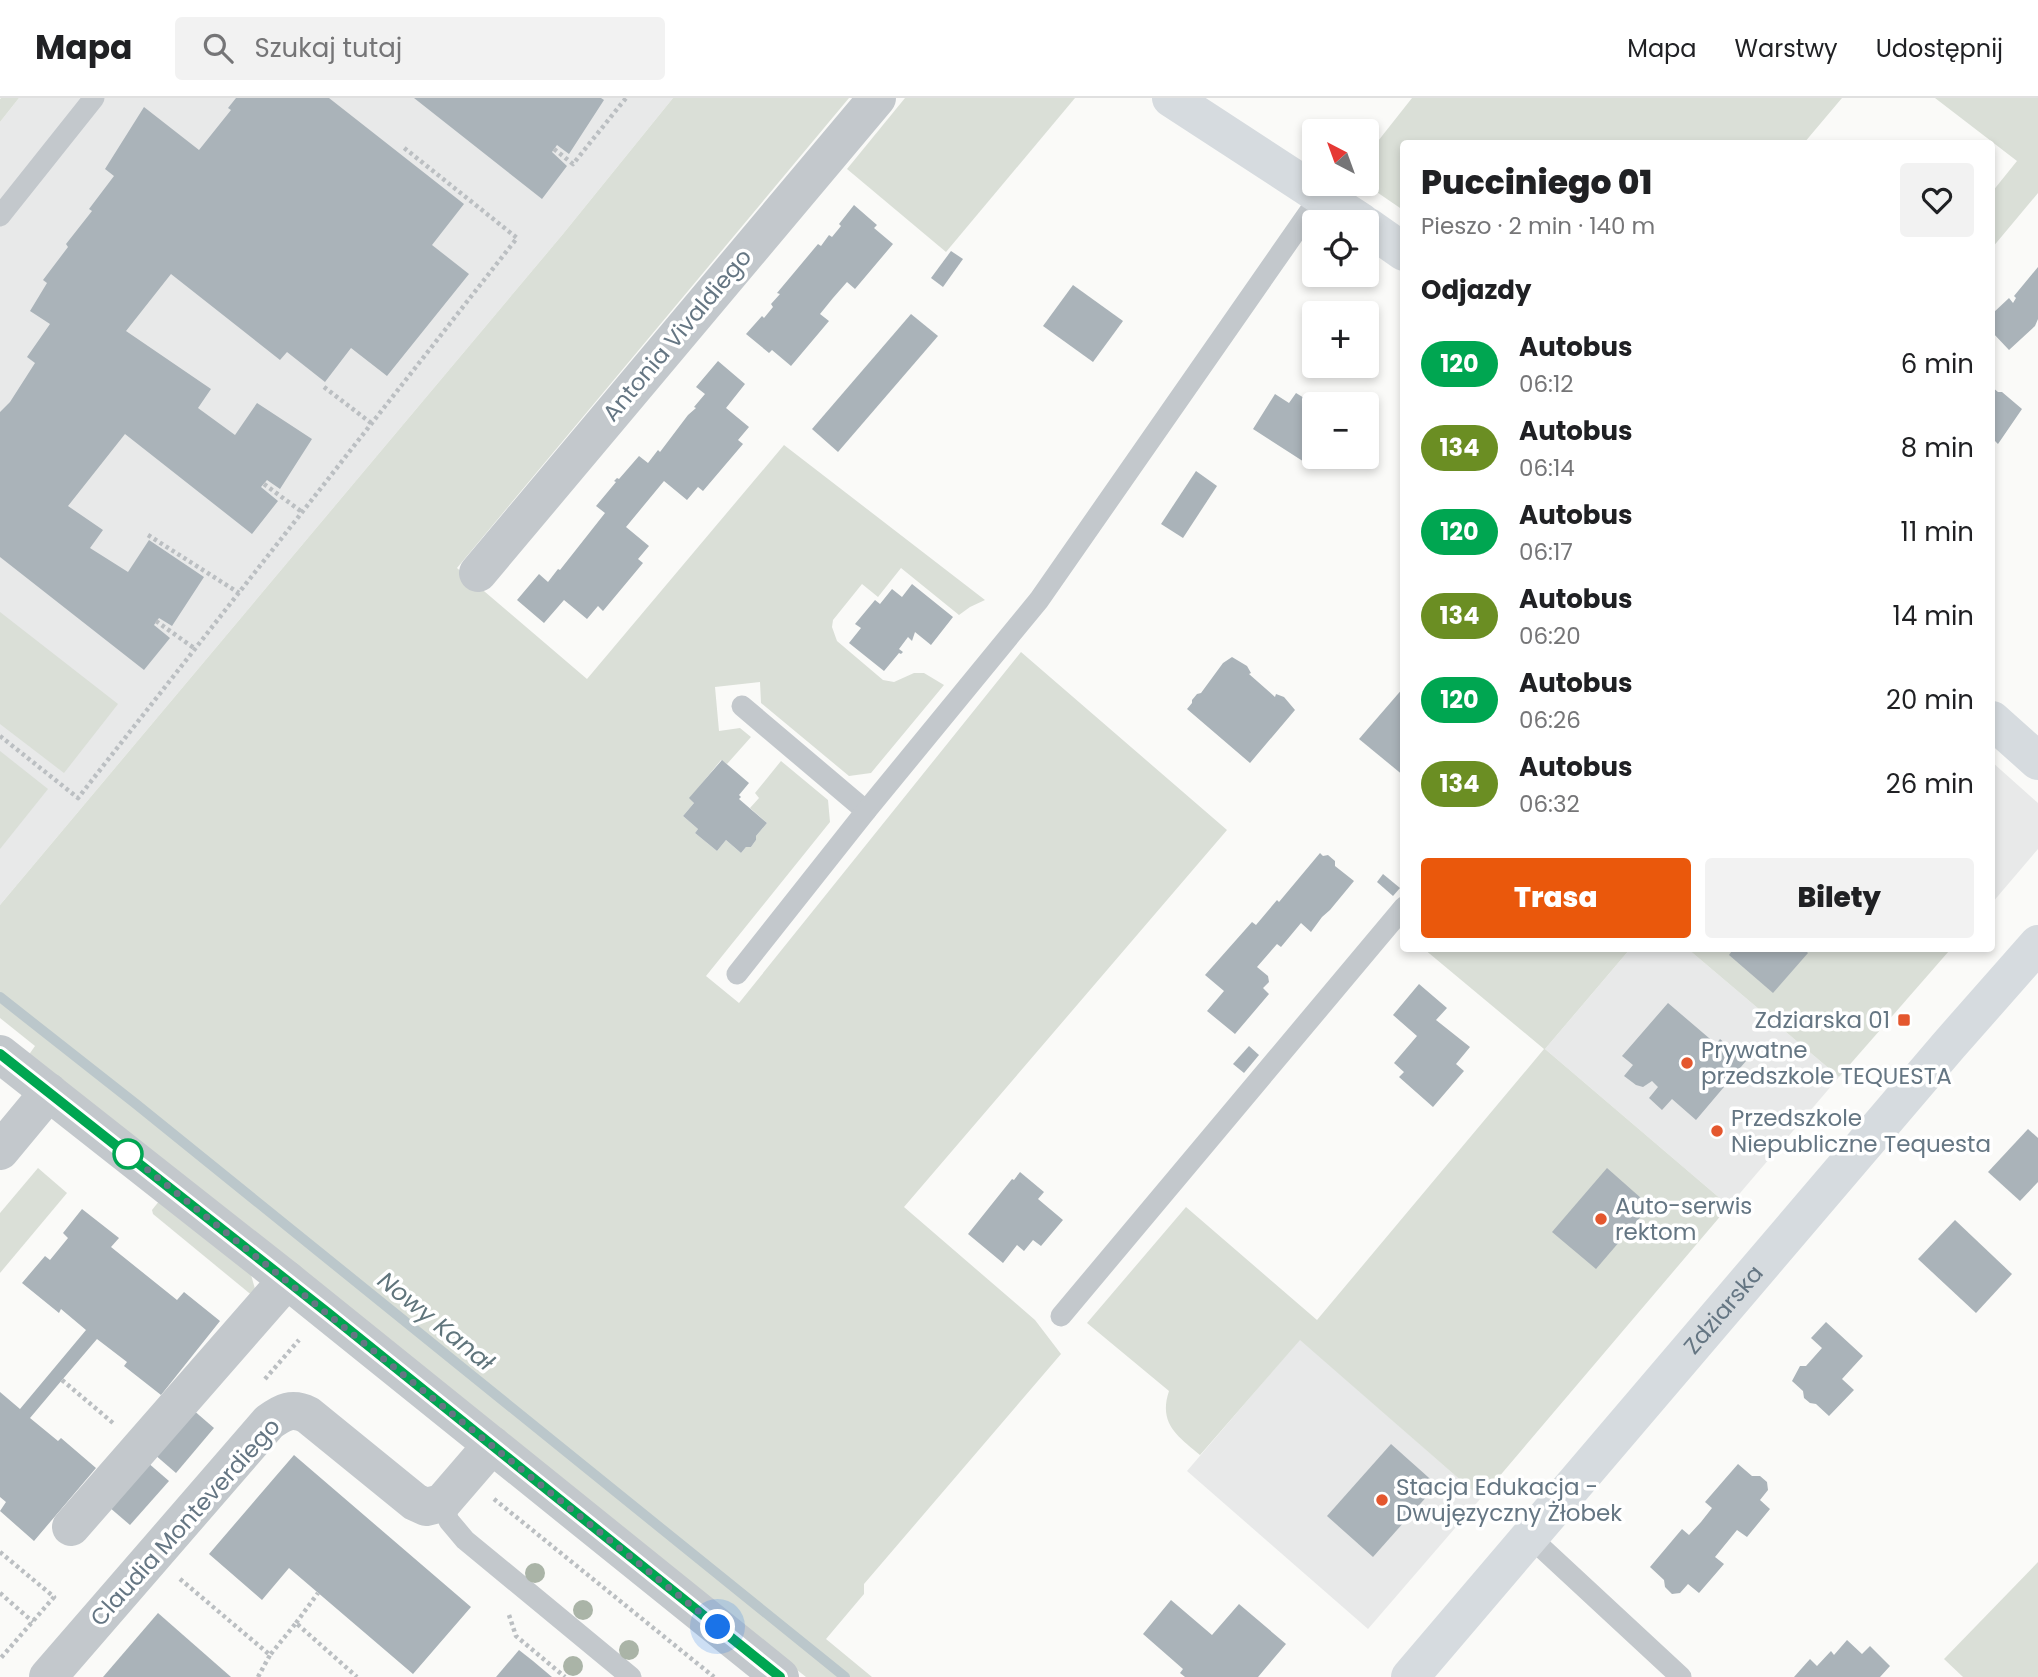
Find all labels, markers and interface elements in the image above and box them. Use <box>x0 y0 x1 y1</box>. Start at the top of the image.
search box <box>175 17 665 80</box>
text: Mapa <box>35 24 133 71</box>
icon: search <box>199 29 237 67</box>
text: Szukaj tutaj <box>255 30 402 66</box>
text: Mapa <box>1627 32 1697 65</box>
text: Warstwy <box>1735 32 1838 65</box>
text: Udostępnij <box>1876 32 2003 65</box>
north arrow <box>1302 119 1379 196</box>
map controls <box>1302 119 1379 469</box>
text: Pucciniego 01 <box>1421 159 1652 206</box>
button: heart <box>1900 163 1974 237</box>
button: locate <box>1302 210 1379 287</box>
text: Pieszo · 2 min · 140 m <box>1421 210 1655 242</box>
street label: Antonia Vivaldiego <box>595 242 759 428</box>
text: Odjazdy <box>1421 272 1531 308</box>
button: + <box>1302 301 1379 378</box>
text: Autobus <box>1519 329 1633 365</box>
text: 6 min <box>1901 346 1974 382</box>
text: 120 <box>1440 347 1479 380</box>
text: 06:12 <box>1519 368 1574 400</box>
button: − <box>1302 392 1379 469</box>
text: Autobus <box>1519 413 1633 449</box>
text: 8 min <box>1901 430 1974 466</box>
text: 134 <box>1440 431 1479 464</box>
text: 06:14 <box>1519 452 1575 484</box>
text: Autobus <box>1519 497 1633 533</box>
text: 11 min <box>1901 514 1974 550</box>
text: 120 <box>1440 515 1479 548</box>
text: 06:17 <box>1519 536 1573 568</box>
text: Autobus <box>1519 581 1633 617</box>
text: 14 min <box>1893 598 1974 634</box>
text: 134 <box>1440 599 1479 632</box>
text: 06:20 <box>1519 620 1581 652</box>
text: Autobus <box>1519 665 1633 701</box>
text: 20 min <box>1886 682 1974 718</box>
text: 120 <box>1440 683 1479 716</box>
text: 06:26 <box>1519 704 1581 736</box>
text: Autobus <box>1519 749 1633 785</box>
text: 26 min <box>1886 766 1974 802</box>
text: 134 <box>1440 767 1479 800</box>
text: 06:32 <box>1519 788 1580 820</box>
button: Trasa <box>1421 858 1691 938</box>
button: Bilety <box>1705 858 1974 938</box>
place label: Zdziarska 01 <box>1754 1004 1890 1036</box>
marker: Zdziarska 01 <box>1896 1012 1912 1028</box>
place label: Prywatne przedszkole TEQUESTA <box>1701 1034 1952 1092</box>
marker: Prywatne przedszkole TEQUESTA <box>1679 1055 1695 1071</box>
place label: Przedszkole Niepubliczne Tequesta <box>1731 1102 1991 1160</box>
marker: Przedszkole Niepubliczne Tequesta <box>1709 1123 1725 1139</box>
unlabelled marker <box>113 1139 143 1169</box>
place label: Auto-serwis rektom <box>1615 1190 1752 1248</box>
marker: Auto-serwis rektom <box>1593 1211 1609 1227</box>
street label: Zdziarska <box>1676 1258 1771 1361</box>
water label: Nowy Kanał <box>371 1264 502 1379</box>
street label: Claudia Monteverdiego <box>83 1411 287 1633</box>
place label: Stacja Edukacja - Dwujęzyczny Żłobek <box>1396 1471 1622 1529</box>
marker: Stacja Edukacja - Dwujęzyczny Żłobek <box>1374 1492 1390 1508</box>
your location <box>700 1609 735 1644</box>

